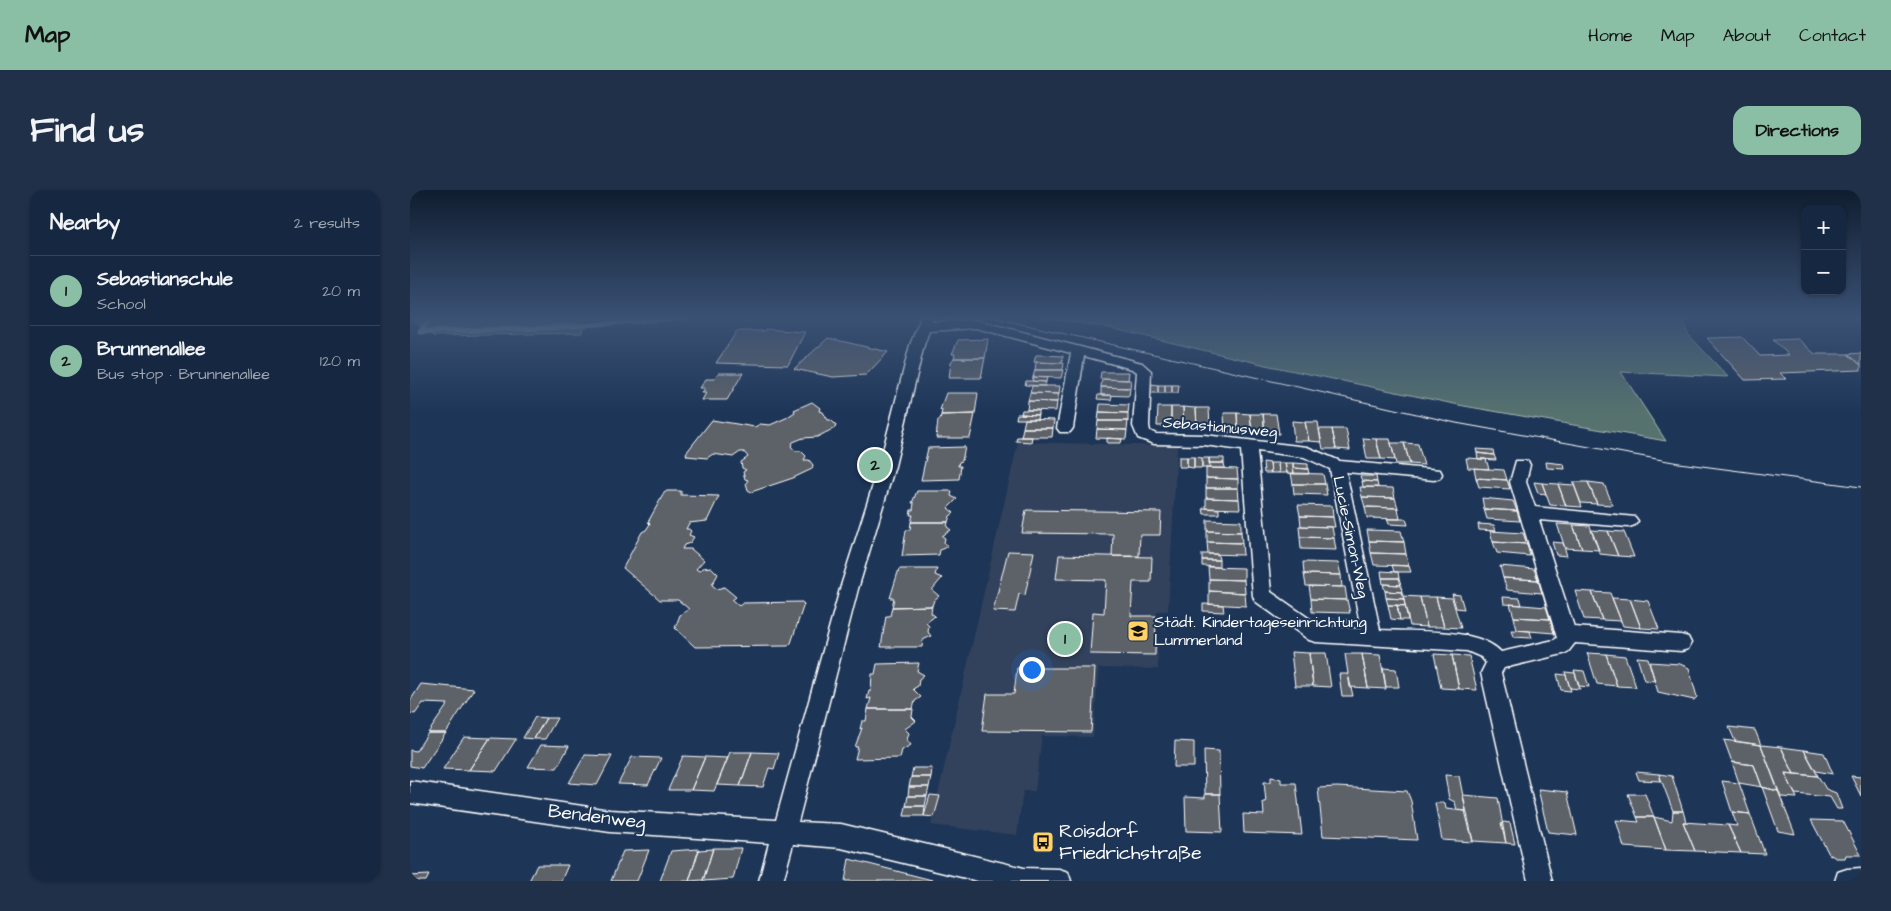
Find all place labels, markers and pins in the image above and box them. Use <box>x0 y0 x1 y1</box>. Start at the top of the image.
pin: 2 <box>859 446 891 484</box>
place label: Städt. Kindertageseinrichtung Lummerland <box>1154 611 1367 651</box>
school or university icon: Städt. Kindertageseinrichtung Lummerland <box>1126 619 1150 643</box>
pin: 1 <box>1049 620 1081 658</box>
place label: Roisdorf Friedrichstraße <box>1059 818 1201 867</box>
bus stop icon: Roisdorf Friedrichstraße <box>1031 830 1055 854</box>

